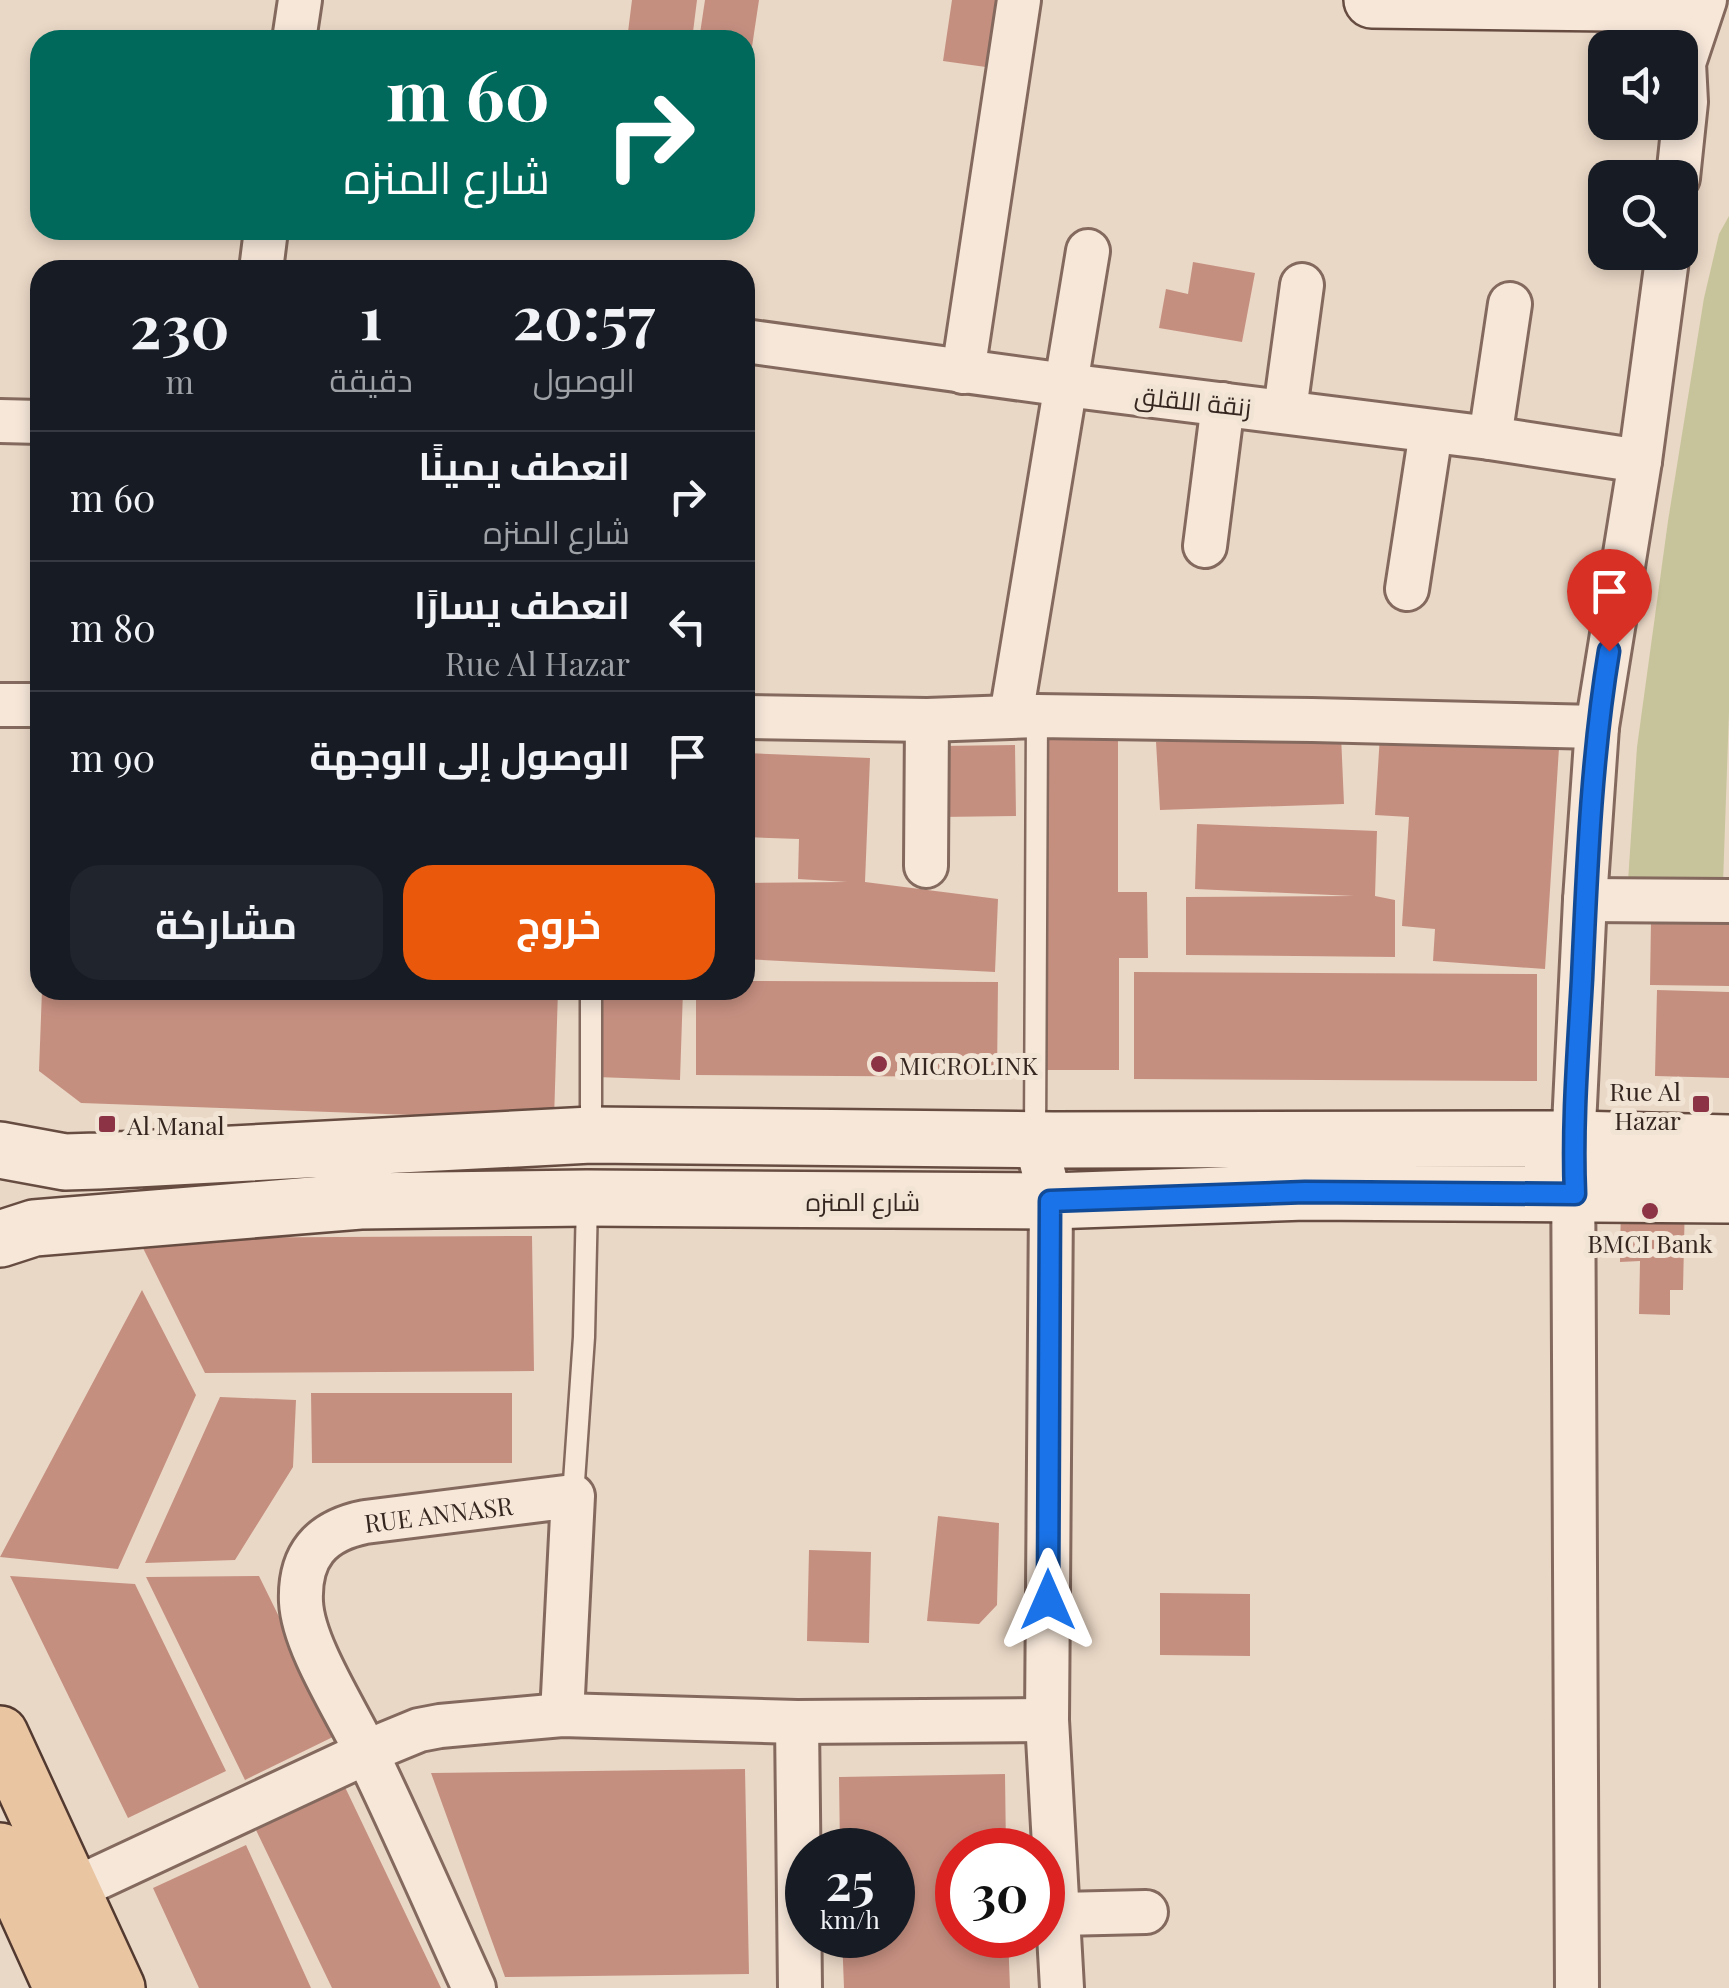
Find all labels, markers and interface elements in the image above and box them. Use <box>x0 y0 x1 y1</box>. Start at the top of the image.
map controls <box>1588 30 1698 270</box>
button: sound <box>1588 30 1698 140</box>
text: 60 m <box>386 45 550 139</box>
icon: right <box>585 70 715 200</box>
text: شارع المنزه <box>344 145 550 205</box>
button: search <box>1588 160 1698 270</box>
text: 1 <box>360 275 383 355</box>
text: 20:57 <box>513 275 655 355</box>
text: 230 <box>130 284 229 364</box>
text: دقيقة <box>329 357 413 400</box>
text: الوصول <box>533 357 635 400</box>
text: m <box>165 359 194 402</box>
street label: زنقة اللقلق <box>1133 377 1253 424</box>
text: انعطف يمينًا <box>419 439 630 490</box>
icon: right <box>660 469 715 524</box>
text: 60 m <box>70 471 156 522</box>
text: شارع المنزه <box>483 509 630 552</box>
pin <box>1567 549 1652 652</box>
icon: arrive <box>1582 564 1637 619</box>
text: انعطف يسارًا <box>414 578 630 629</box>
icon: left <box>660 599 715 654</box>
text: 80 m <box>70 601 156 652</box>
text: Rue Al Hazar <box>445 641 630 684</box>
text: الوصول إلى الوجهة <box>310 729 630 780</box>
icon: arrive <box>660 729 715 784</box>
text: 90 m <box>70 731 155 782</box>
button: مشاركة <box>70 865 383 980</box>
button: خروج <box>403 865 715 980</box>
place label: MICROLINK <box>899 1048 1039 1081</box>
marker: MICROLINK <box>868 1053 890 1075</box>
place label: Rue Al Hazar <box>1609 1074 1681 1136</box>
marker: Rue Al Hazar <box>1690 1093 1712 1115</box>
place label: Al Manal <box>126 1108 225 1141</box>
marker: Al Manal <box>96 1113 118 1135</box>
street label: شارع المنزه <box>806 1184 920 1219</box>
marker: BMCI Bank <box>1639 1200 1661 1222</box>
place label: BMCI Bank <box>1587 1226 1713 1259</box>
street label: RUE ANNASR <box>362 1487 515 1538</box>
position arrow <box>996 1548 1100 1652</box>
speed limit sign: 30 <box>935 1828 1065 1958</box>
text: 25 <box>825 1847 875 1914</box>
text: km/h <box>820 1902 880 1935</box>

